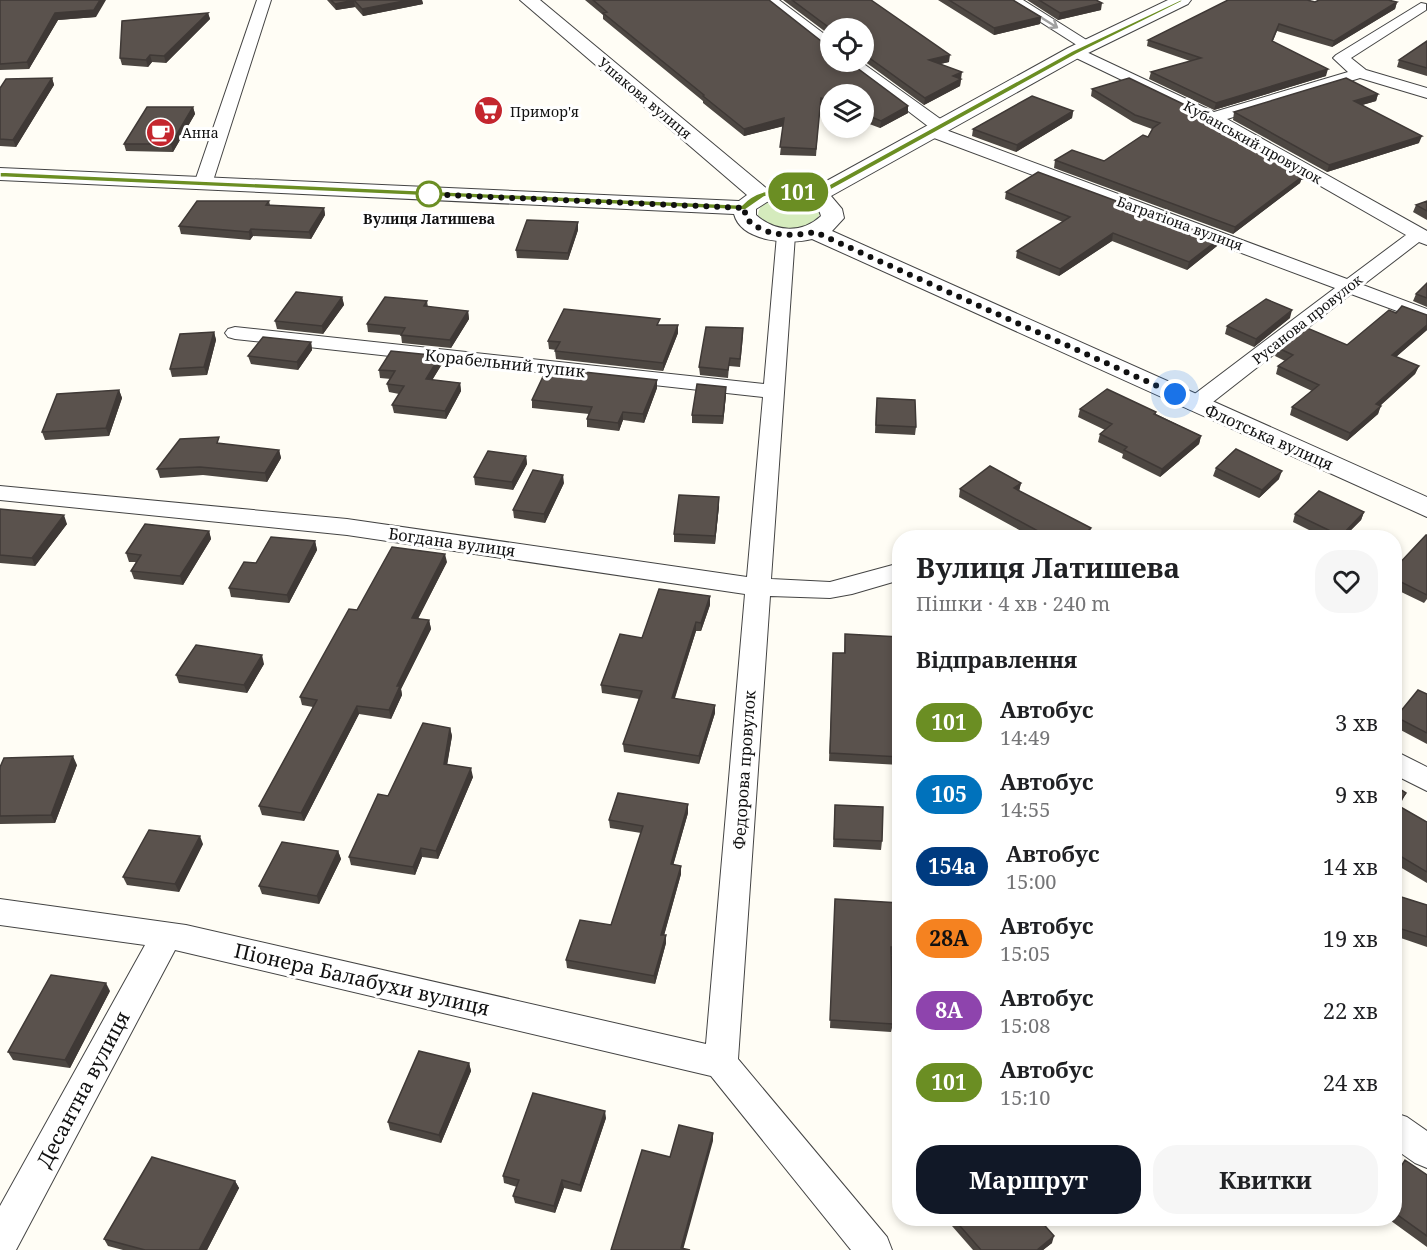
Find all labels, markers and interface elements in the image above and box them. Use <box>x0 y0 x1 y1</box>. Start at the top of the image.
one-way arrow <box>1042 17 1059 30</box>
map controls <box>820 18 874 138</box>
button: locate <box>820 18 874 72</box>
street label: Ушакова вулиця <box>594 53 696 143</box>
button: layers <box>820 84 874 138</box>
supermarket icon: Примор'я <box>473 95 505 127</box>
street label: Кубанський провулок <box>1180 96 1326 188</box>
place label: Примор'я <box>510 102 579 121</box>
cafe icon: Анна <box>145 116 177 148</box>
place label: Анна <box>182 123 219 142</box>
line badge: 101 <box>764 172 832 212</box>
text: 101 <box>780 178 816 206</box>
marker: Вулиця Латишева <box>416 181 442 207</box>
street label: Багратіона вулиця <box>1114 191 1246 255</box>
place label: Вулиця Латишева <box>363 209 495 228</box>
street label: Русанова провулок <box>1248 269 1367 368</box>
street label: Корабельний тупик <box>424 344 587 382</box>
your location <box>1160 379 1190 409</box>
street label: Флотська вулиця <box>1201 399 1337 475</box>
street label: Богдана вулиця <box>387 522 517 562</box>
text: Вулиця Латишева <box>916 548 1180 586</box>
button: heart <box>1315 550 1378 613</box>
text: Пішки · 4 хв · 240 m <box>916 590 1110 617</box>
text: Відправлення <box>916 644 1077 674</box>
street label: Федорова провулок <box>727 689 761 850</box>
text: Автобус <box>1000 694 1093 724</box>
text: 3 хв <box>1335 707 1378 737</box>
text: 101 <box>931 708 967 736</box>
text: 14:49 <box>1000 724 1050 751</box>
text: Автобус <box>1000 766 1093 796</box>
text: 9 хв <box>1335 779 1378 809</box>
text: 105 <box>931 780 967 808</box>
text: 14:55 <box>1000 796 1050 823</box>
text: Автобус <box>1006 838 1100 868</box>
text: 14 хв <box>1323 851 1378 881</box>
text: 154а <box>928 852 976 880</box>
text: 15:00 <box>1006 868 1057 895</box>
text: Автобус <box>1000 910 1093 940</box>
text: 19 хв <box>1323 923 1378 953</box>
text: 28А <box>929 924 969 952</box>
street label: Піонера Балабухи вулиця <box>232 936 492 1022</box>
text: 15:05 <box>1000 940 1050 967</box>
text: Автобус <box>1000 982 1093 1012</box>
text: 22 хв <box>1323 995 1378 1025</box>
text: 8А <box>935 996 963 1024</box>
street label: Десантна вулиця <box>30 1006 136 1172</box>
text: 15:08 <box>1000 1012 1050 1039</box>
text: Автобус <box>1000 1054 1093 1084</box>
text: 24 хв <box>1323 1067 1378 1097</box>
text: 101 <box>931 1068 967 1096</box>
text: 15:10 <box>1000 1084 1050 1111</box>
button: Маршрут <box>916 1145 1141 1214</box>
button: Квитки <box>1153 1145 1378 1214</box>

